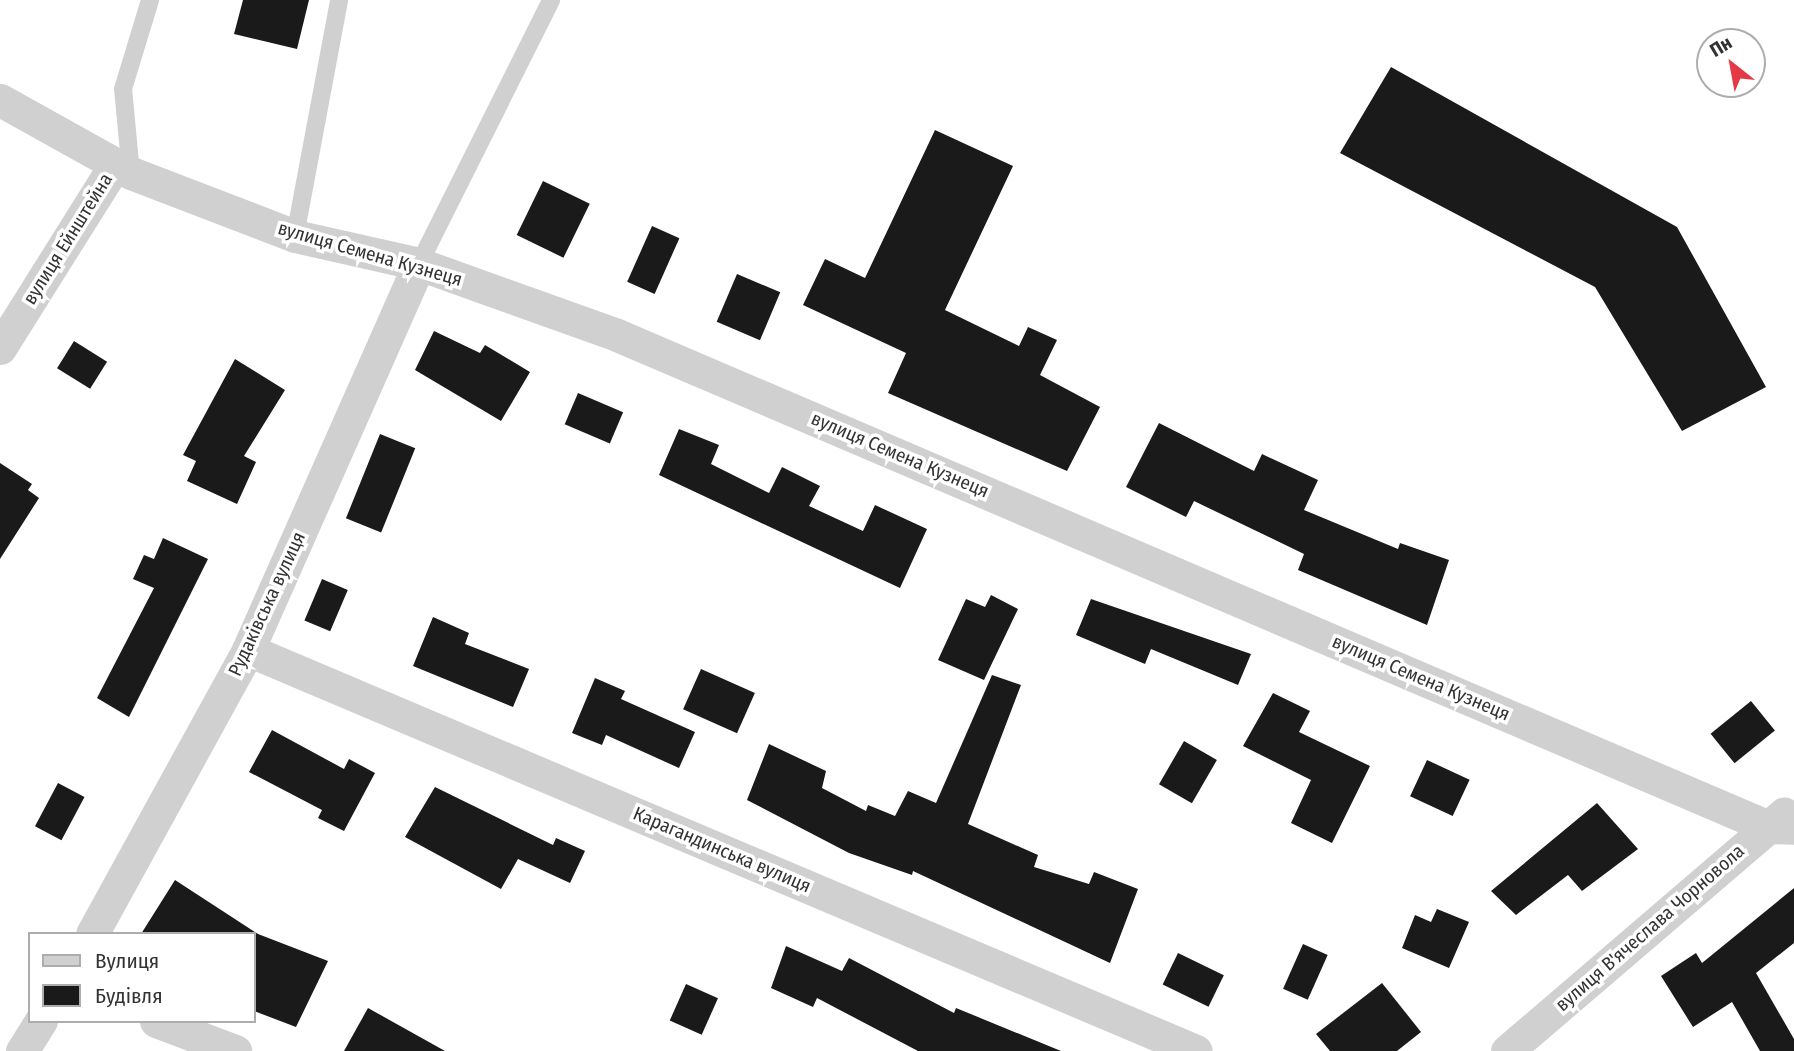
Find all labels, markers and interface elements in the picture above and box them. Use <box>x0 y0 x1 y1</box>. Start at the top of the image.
north arrow <box>1696 28 1766 98</box>
text: Пн <box>1706 31 1736 62</box>
street label: вулиця Ейнштейна <box>18 169 118 309</box>
street label: вулиця Семена Кузнеця <box>275 217 465 291</box>
street label: вулиця Семена Кузнеця <box>808 407 992 503</box>
street label: Рудаківська вулиця <box>224 528 310 680</box>
street label: вулиця Семена Кузнеця <box>1329 630 1513 726</box>
street label: Карагандинська вулиця <box>630 802 814 898</box>
street label: вулиця В'ячеслава Чорновола <box>1551 840 1749 1016</box>
legend <box>28 932 256 1023</box>
text: Вулиця <box>95 948 159 974</box>
text: Будівля <box>95 983 163 1009</box>

